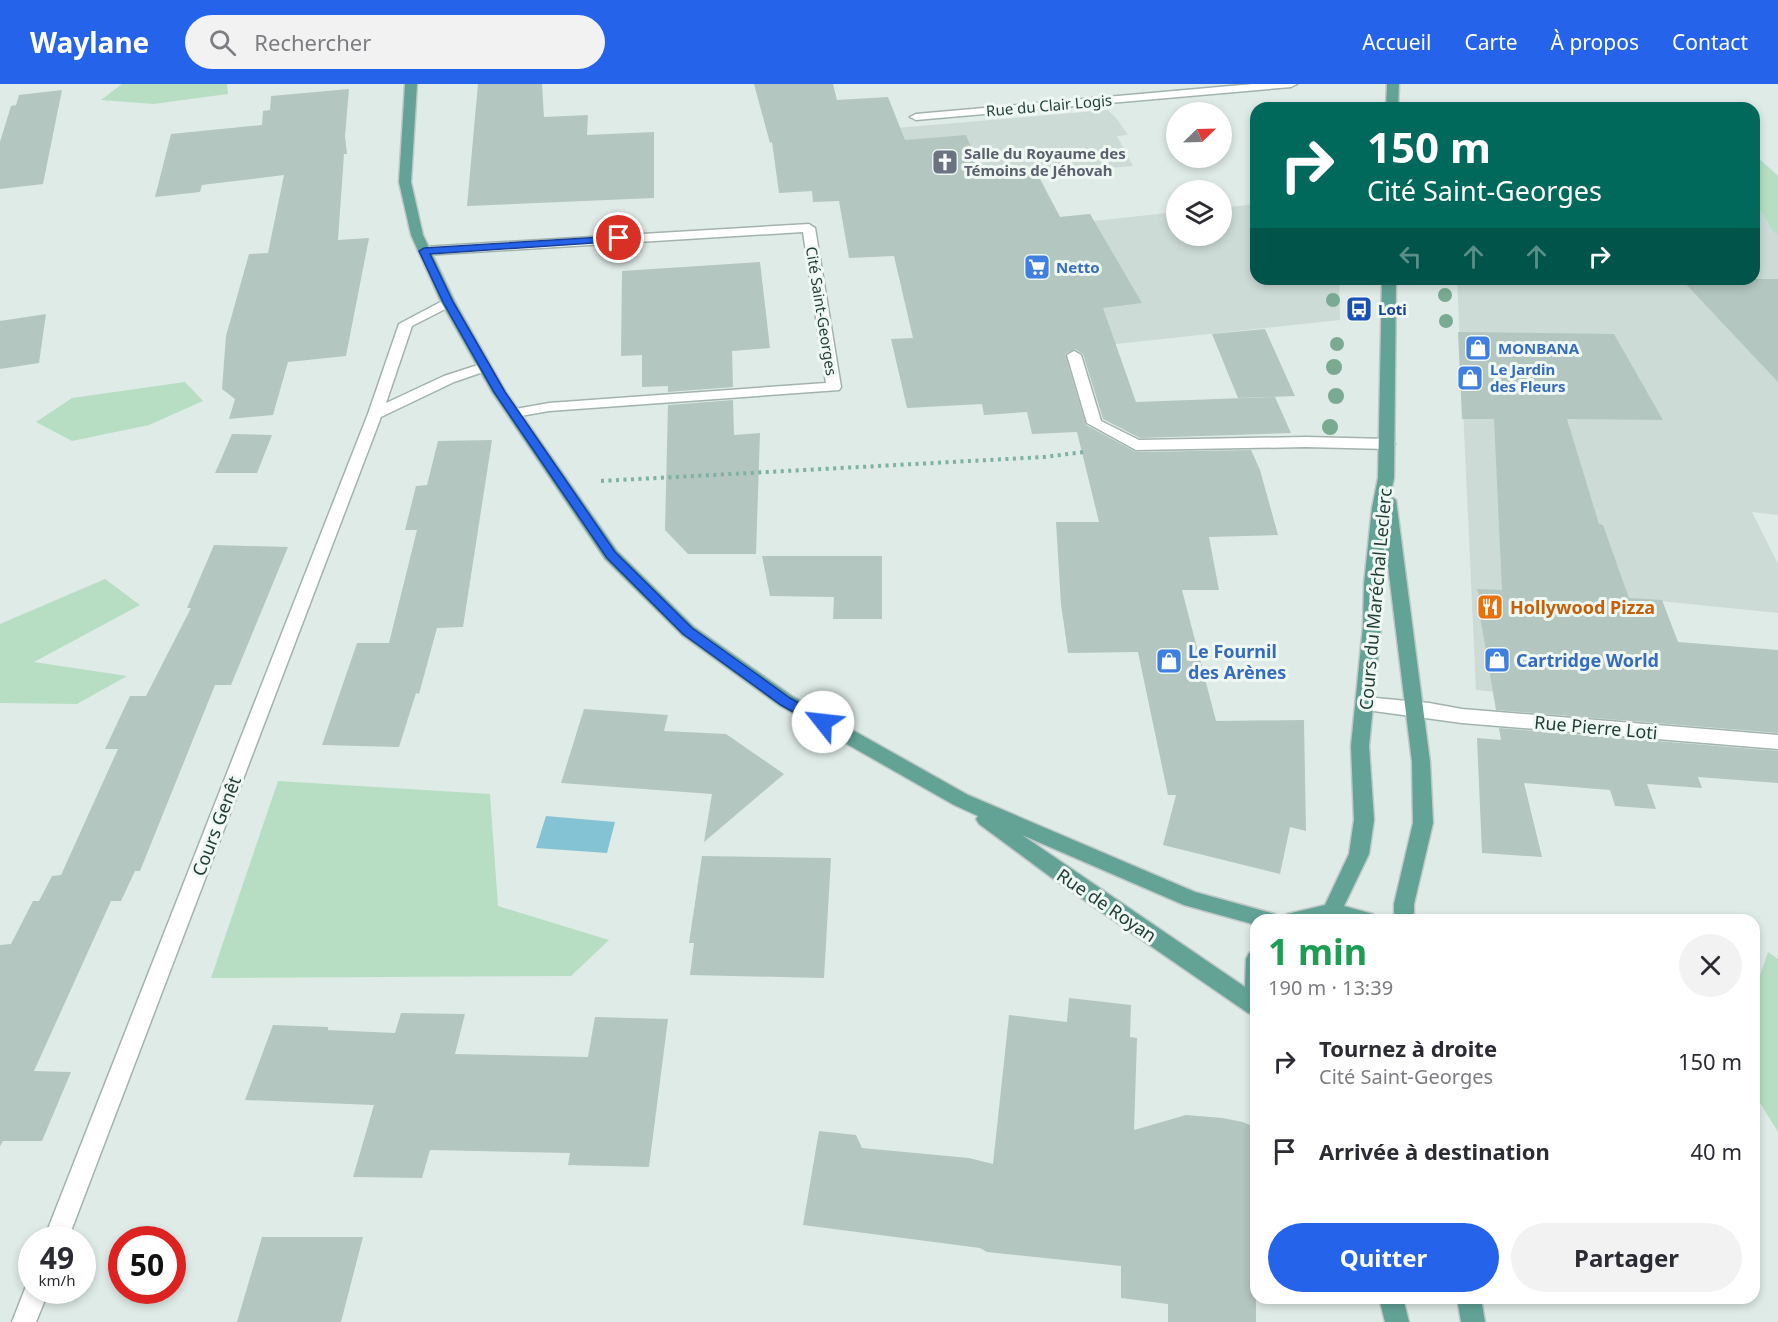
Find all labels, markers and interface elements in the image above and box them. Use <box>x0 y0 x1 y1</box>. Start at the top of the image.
search box <box>185 15 605 69</box>
text: Waylane <box>30 23 149 61</box>
icon: search <box>206 26 239 59</box>
text: Rechercher <box>254 27 371 57</box>
text: Accueil <box>1362 28 1431 56</box>
text: Carte <box>1464 28 1518 56</box>
text: À propos <box>1551 28 1639 56</box>
text: Contact <box>1672 28 1748 56</box>
street label: Rue du Clair Logis <box>985 90 1113 120</box>
north arrow <box>1166 102 1232 168</box>
map controls <box>1166 102 1232 246</box>
text: 150 m <box>1367 118 1491 175</box>
icon: right <box>1268 126 1346 204</box>
place label: Salle du Royaume des Témoins de Jéhovah <box>964 143 1126 180</box>
church icon: Salle du Royaume des Témoins de Jéhovah <box>930 147 960 177</box>
text: Cité Saint-Georges <box>1367 172 1602 209</box>
button: layers <box>1166 180 1232 246</box>
pin <box>593 212 644 263</box>
icon: arrive <box>602 221 635 254</box>
icon: left <box>1394 240 1427 273</box>
icon: ahead <box>1457 240 1490 273</box>
icon: ahead <box>1520 240 1553 273</box>
icon: right <box>1583 240 1616 273</box>
street label: Cité Saint-Georges <box>802 245 842 377</box>
supermarket icon: Netto <box>1022 252 1052 282</box>
place label: Netto <box>1056 257 1100 277</box>
bus stop icon: Loti <box>1344 294 1374 324</box>
place label: Loti <box>1378 299 1407 319</box>
shop icon: MONBANA <box>1463 333 1493 363</box>
place label: MONBANA <box>1498 338 1580 358</box>
place label: Le Jardin des Fleurs <box>1490 359 1566 396</box>
shop icon: Le Jardin des Fleurs <box>1455 363 1485 393</box>
street label: Cours du Maréchal Leclerc <box>1353 487 1397 711</box>
restaurant icon: Hollywood Pizza <box>1475 592 1505 622</box>
place label: Hollywood Pizza <box>1510 595 1655 619</box>
place label: Le Fournil des Arènes <box>1188 639 1286 684</box>
shop icon: Cartridge World <box>1482 645 1512 675</box>
shop icon: Le Fournil des Arènes <box>1154 646 1184 676</box>
place label: Cartridge World <box>1516 648 1659 672</box>
position arrow <box>791 690 855 754</box>
street label: Rue Pierre Loti <box>1533 710 1659 744</box>
street label: Cours Genêt <box>186 772 246 879</box>
street label: Rue de Royan <box>1053 863 1161 947</box>
text: 1 min <box>1268 927 1367 976</box>
button: close <box>1679 934 1742 997</box>
text: 190 m · 13:39 <box>1268 974 1393 1001</box>
text: Tournez à droite <box>1319 1033 1497 1063</box>
icon: right <box>1268 1045 1301 1078</box>
text: 150 m <box>1678 1046 1742 1076</box>
text: Cité Saint-Georges <box>1319 1063 1493 1090</box>
icon: arrive <box>1268 1135 1301 1168</box>
text: Arrivée à destination <box>1319 1136 1550 1166</box>
text: 40 m <box>1691 1136 1742 1166</box>
button: Quitter <box>1268 1223 1499 1292</box>
button: Partager <box>1511 1223 1742 1292</box>
speed limit sign: 50 <box>108 1226 186 1304</box>
text: 49 <box>40 1237 74 1278</box>
text: km/h <box>39 1270 75 1290</box>

